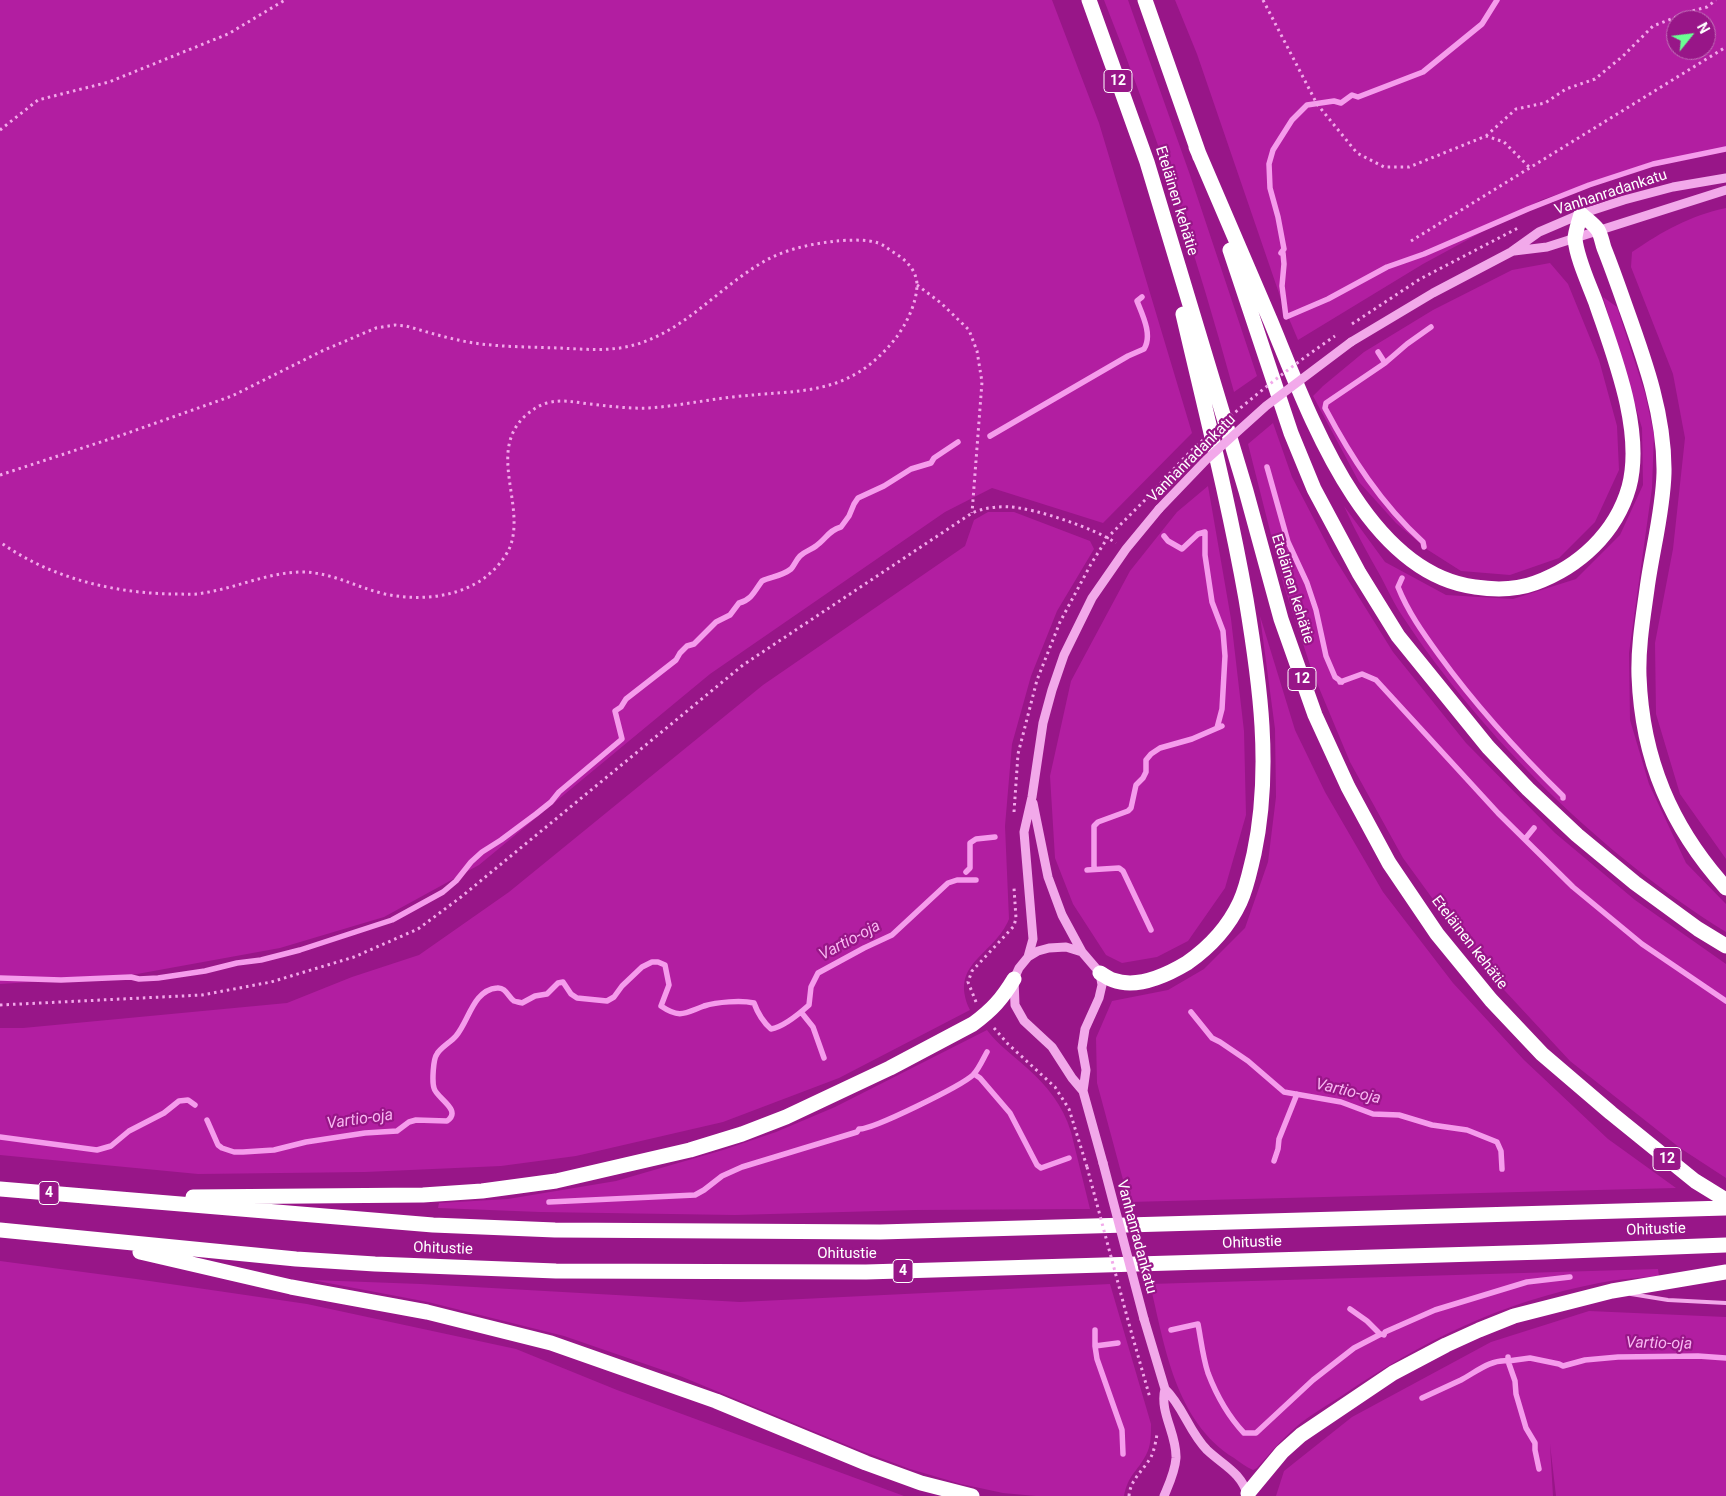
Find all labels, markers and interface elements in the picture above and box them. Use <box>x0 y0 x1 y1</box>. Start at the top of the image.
north arrow <box>1666 10 1716 60</box>
text: N <box>1694 20 1713 36</box>
road number: 12 <box>1104 70 1132 92</box>
street label: Eteläinen kehätie <box>1151 144 1201 258</box>
street label: Vanhanradankatu <box>1553 166 1669 220</box>
street label: Vanhanradankatu <box>1144 411 1240 507</box>
street label: Eteläinen kehätie <box>1267 532 1317 646</box>
road number: 12 <box>1288 668 1316 691</box>
street label: Eteläinen kehätie <box>1427 893 1511 993</box>
water label: Vartio-oja <box>816 917 884 965</box>
water label: Vartio-oja <box>1313 1075 1383 1109</box>
water label: Vartio-oja <box>326 1106 394 1134</box>
road number: 12 <box>1653 1148 1681 1170</box>
street label: Vanhanradankatu <box>1112 1178 1160 1296</box>
road number: 4 <box>39 1182 59 1204</box>
street label: Ohitustie <box>1626 1220 1686 1240</box>
street label: Ohitustie <box>1222 1233 1282 1253</box>
street label: Ohitustie <box>413 1239 473 1259</box>
street label: Ohitustie <box>817 1245 877 1263</box>
road number: 4 <box>893 1260 913 1282</box>
water label: Vartio-oja <box>1626 1334 1692 1354</box>

